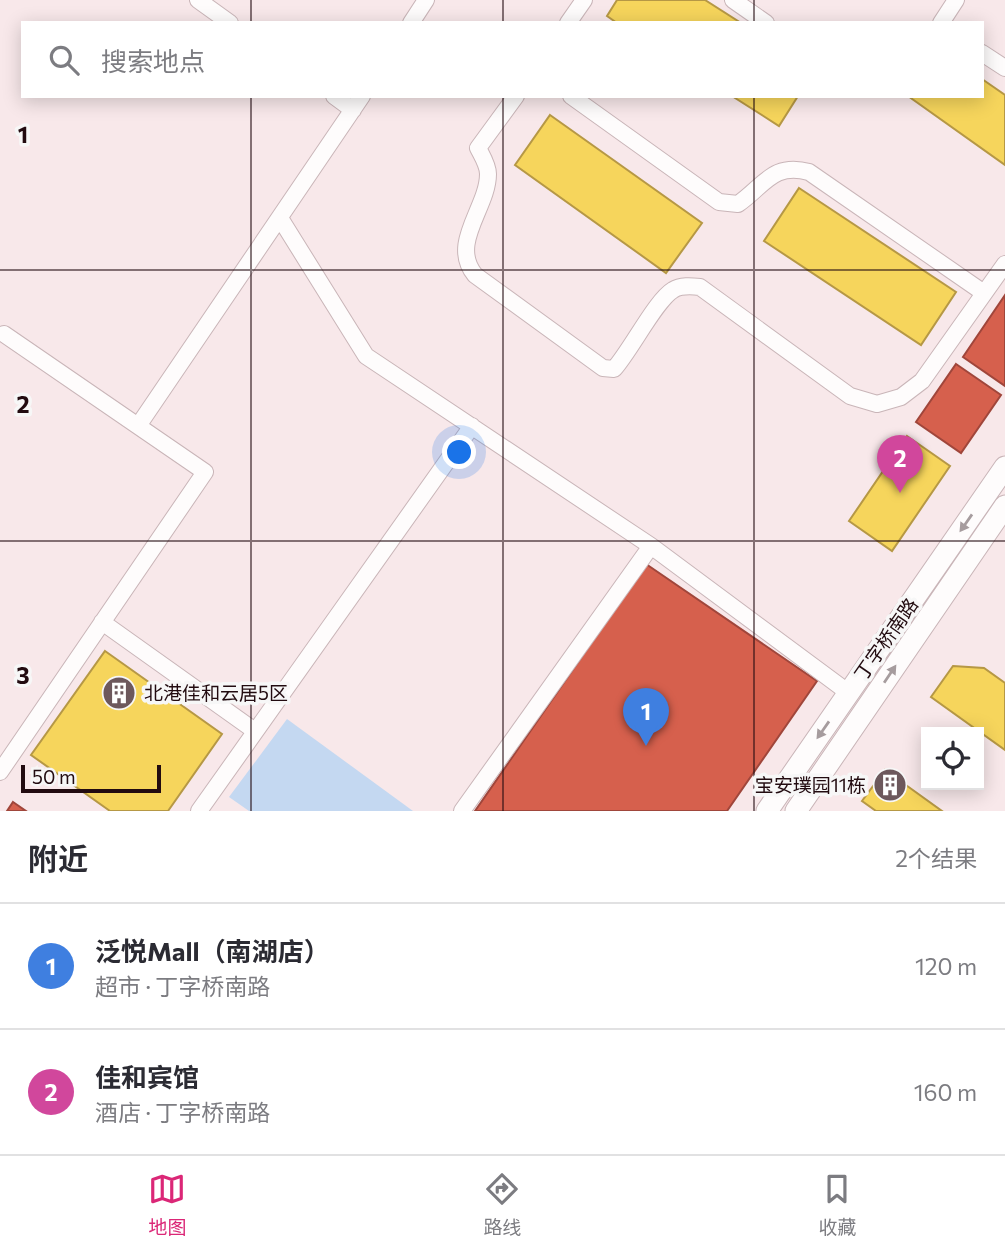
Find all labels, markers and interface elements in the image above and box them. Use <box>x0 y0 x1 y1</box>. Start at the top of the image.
search box <box>21 21 984 98</box>
icon: search <box>45 41 83 79</box>
text: 搜索地点 <box>101 45 205 76</box>
text: 1 <box>18 120 28 148</box>
text: 2 <box>16 390 30 418</box>
your location <box>442 435 476 469</box>
pin: 2 <box>877 435 923 493</box>
one-way arrow <box>959 514 973 532</box>
street label: 丁字桥南路 <box>849 593 922 684</box>
text: 3 <box>16 661 30 689</box>
one-way arrow <box>883 665 897 683</box>
building icon: 北港佳和云居5区 <box>100 674 138 712</box>
place label: 北港佳和云居5区 <box>144 681 288 704</box>
pin: 1 <box>623 688 669 746</box>
one-way arrow <box>816 721 830 739</box>
map controls <box>921 727 984 790</box>
button: locate <box>921 727 984 790</box>
scale bar <box>21 762 161 794</box>
text: 50 m <box>32 765 76 788</box>
building icon: 宝安璞园11栋 <box>871 766 909 804</box>
place label: 宝安璞园11栋 <box>755 773 866 796</box>
text: 附近 <box>28 839 88 876</box>
text: 2个结果 <box>895 844 977 872</box>
text: 泛悦Mall（南湖店） <box>95 935 330 966</box>
text: 1 <box>46 952 56 980</box>
text: 120 m <box>915 952 977 980</box>
text: 超市 · 丁字桥南路 <box>95 972 270 1000</box>
text: 佳和宾馆 <box>95 1061 199 1092</box>
text: 2 <box>44 1078 58 1106</box>
text: 160 m <box>914 1078 977 1106</box>
text: 酒店 · 丁字桥南路 <box>95 1098 270 1126</box>
tab: 地图 <box>148 1170 187 1239</box>
tab: 路线 <box>483 1170 522 1239</box>
tab: 收藏 <box>818 1170 857 1239</box>

